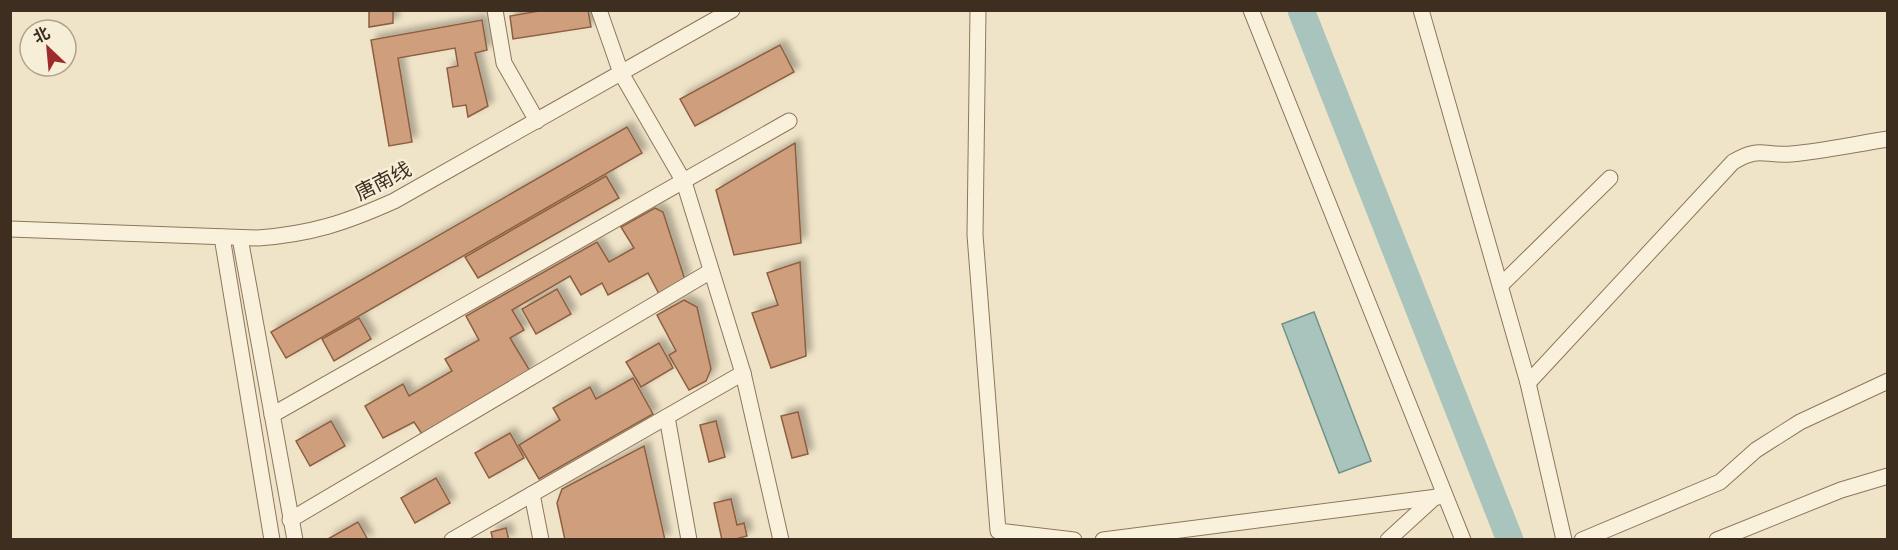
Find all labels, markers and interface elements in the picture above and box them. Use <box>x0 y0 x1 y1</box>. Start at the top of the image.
north arrow <box>18 18 78 78</box>
text: 北 <box>30 22 53 47</box>
street label: 唐南线 <box>351 157 415 205</box>

